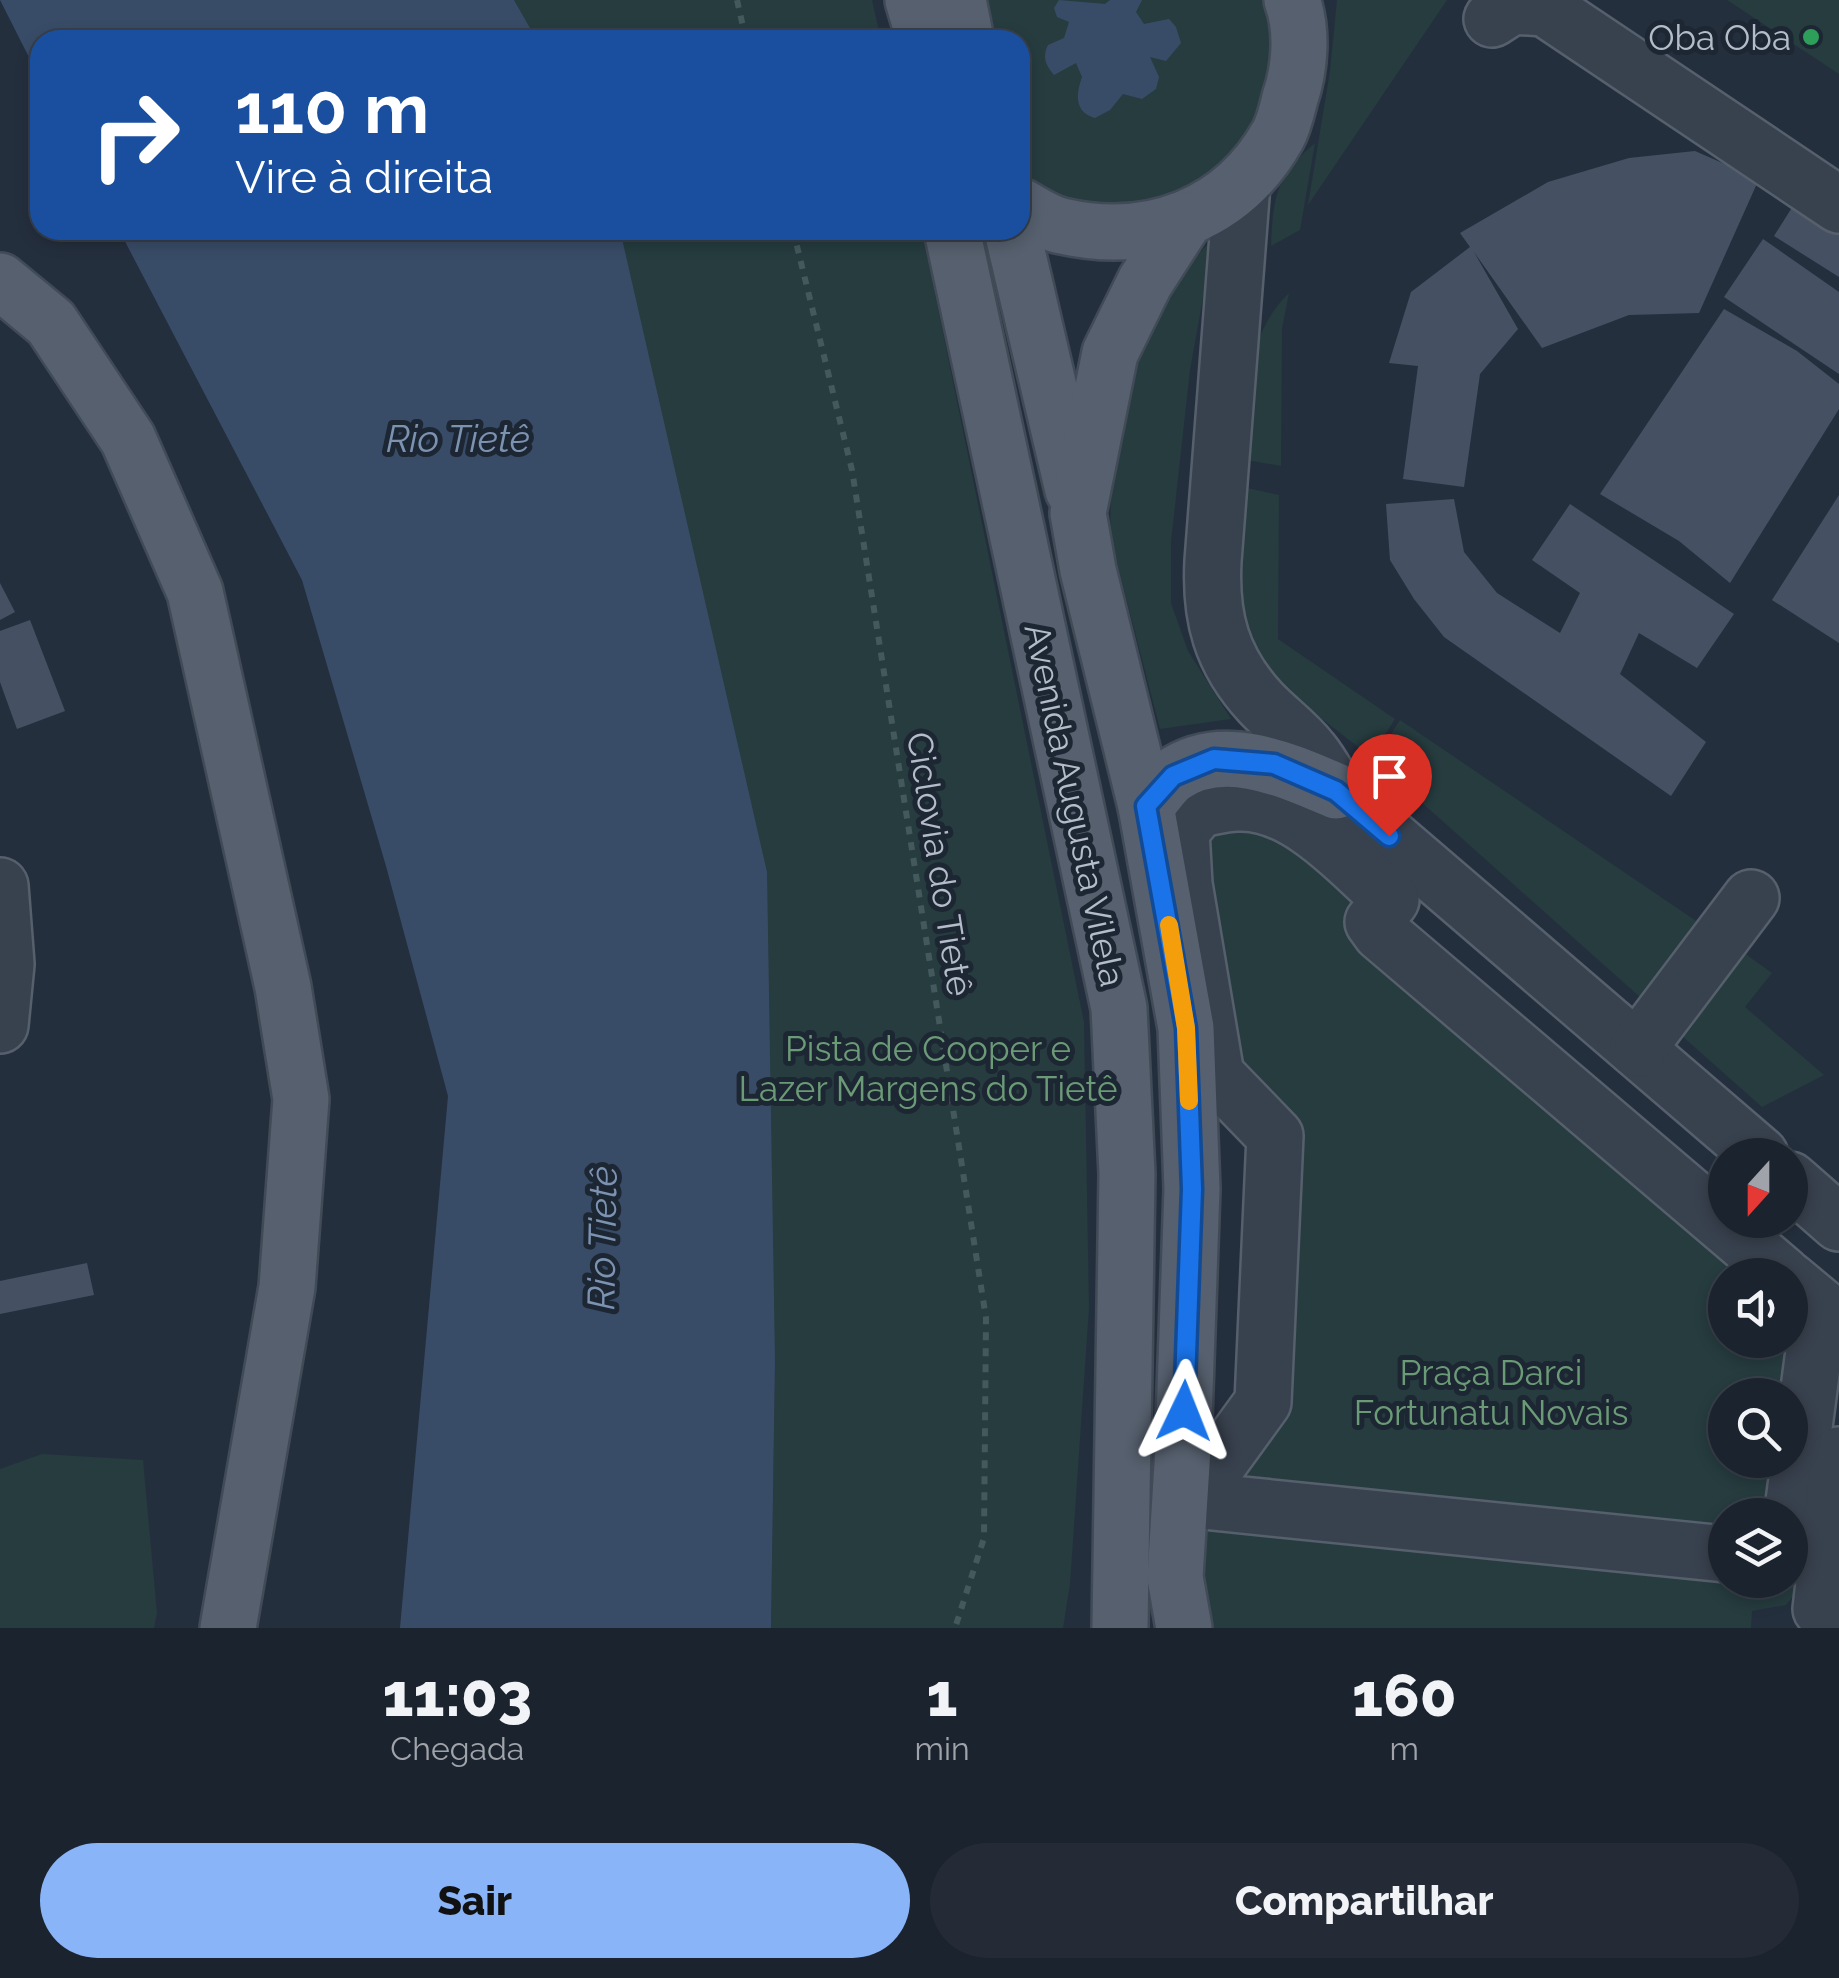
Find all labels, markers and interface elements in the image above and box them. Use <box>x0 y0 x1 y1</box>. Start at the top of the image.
place label: Oba Oba <box>1648 17 1791 58</box>
marker: Oba Oba <box>1800 26 1822 48</box>
text: 110 m <box>235 67 429 149</box>
icon: right <box>70 70 200 200</box>
text: Vire à direita <box>235 151 493 204</box>
water label: Rio Tietê <box>386 416 530 461</box>
street label: Avenida Augusta Vilela <box>1017 620 1133 990</box>
street label: Ciclovia do Tietê <box>899 729 981 999</box>
pin <box>1347 734 1432 837</box>
icon: arrive <box>1362 749 1417 804</box>
park label: Pista de Cooper e Lazer Margens do Tietê <box>739 1028 1117 1109</box>
north arrow <box>1708 1138 1808 1238</box>
map controls <box>1708 1138 1808 1598</box>
water label: Rio Tietê <box>578 1165 626 1311</box>
button: sound <box>1708 1258 1808 1358</box>
park label: Praça Darci Fortunatu Novais <box>1354 1352 1628 1433</box>
position arrow <box>1132 1359 1236 1463</box>
button: search <box>1708 1378 1808 1478</box>
button: layers <box>1708 1498 1808 1598</box>
text: 11:03 <box>382 1660 532 1730</box>
text: 1 <box>927 1660 958 1730</box>
text: 160 <box>1352 1660 1457 1730</box>
text: Chegada <box>390 1730 524 1767</box>
text: min <box>915 1730 970 1767</box>
text: m <box>1390 1730 1419 1767</box>
button: Sair <box>40 1843 910 1958</box>
button: Compartilhar <box>930 1843 1799 1958</box>

